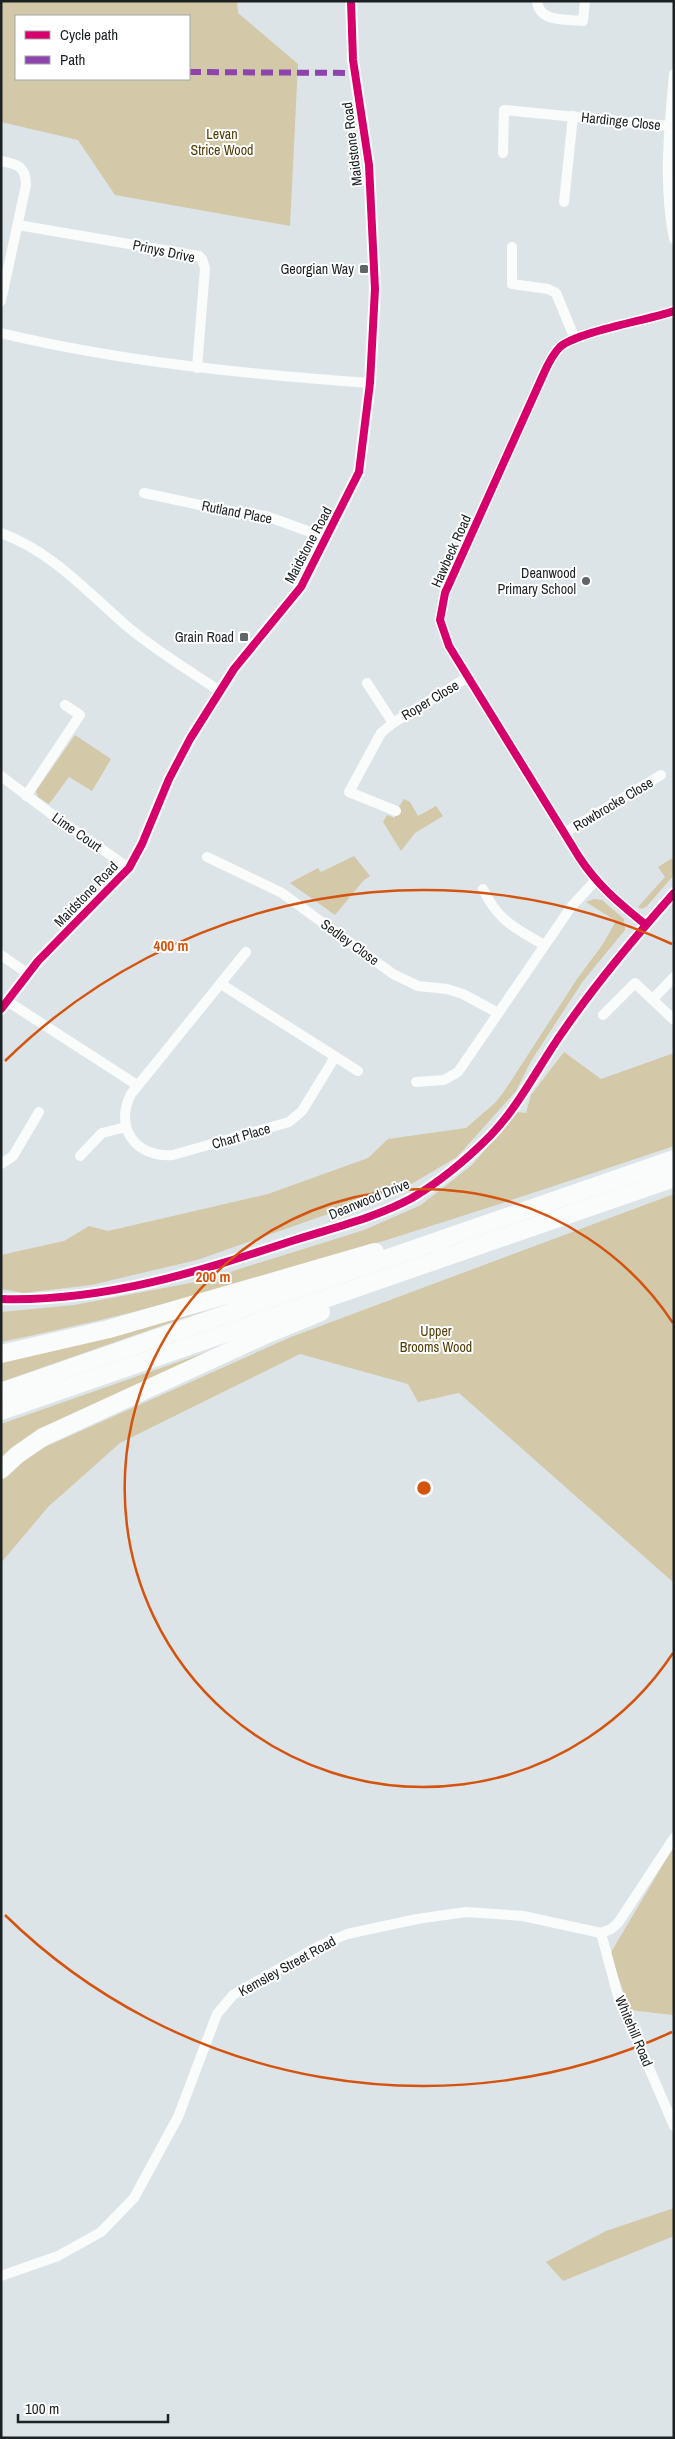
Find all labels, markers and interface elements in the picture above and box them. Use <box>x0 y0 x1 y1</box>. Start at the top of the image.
legend <box>15 15 190 80</box>
text: Cycle path <box>60 24 118 45</box>
text: Path <box>60 49 85 70</box>
street label: Maidstone Road <box>338 101 366 187</box>
street label: Hardinge Close <box>580 108 662 134</box>
park label: Levan Strice Wood <box>191 125 253 159</box>
street label: Prinys Drive <box>131 236 197 266</box>
place label: Georgian Way <box>280 260 354 278</box>
marker: Georgian Way <box>358 263 370 275</box>
street label: Rutland Place <box>200 496 274 528</box>
street label: Maidstone Road <box>280 504 336 586</box>
street label: Hawbeck Road <box>427 512 475 590</box>
place label: Deanwood Primary School <box>498 564 576 598</box>
marker: Deanwood Primary School <box>580 575 592 587</box>
place label: Grain Road <box>175 628 234 646</box>
marker: Grain Road <box>238 631 250 643</box>
street label: Roper Close <box>398 676 462 724</box>
street label: Rowbrocke Close <box>570 773 656 835</box>
street label: Lime Court <box>49 808 105 856</box>
street label: Maidstone Road <box>50 857 122 931</box>
street label: Sedley Close <box>317 915 383 969</box>
text: 400 m <box>154 935 188 956</box>
street label: Chart Place <box>210 1119 272 1153</box>
street label: Deanwood Drive <box>326 1175 412 1223</box>
text: 200 m <box>196 1266 230 1287</box>
park label: Upper Brooms Wood <box>400 1322 472 1356</box>
centre of rings <box>415 1479 433 1497</box>
street label: Kemsley Street Road <box>235 1932 339 2000</box>
street label: Whitehill Road <box>611 1993 657 2069</box>
scale bar <box>18 2392 168 2424</box>
text: 100 m <box>25 2398 59 2419</box>

